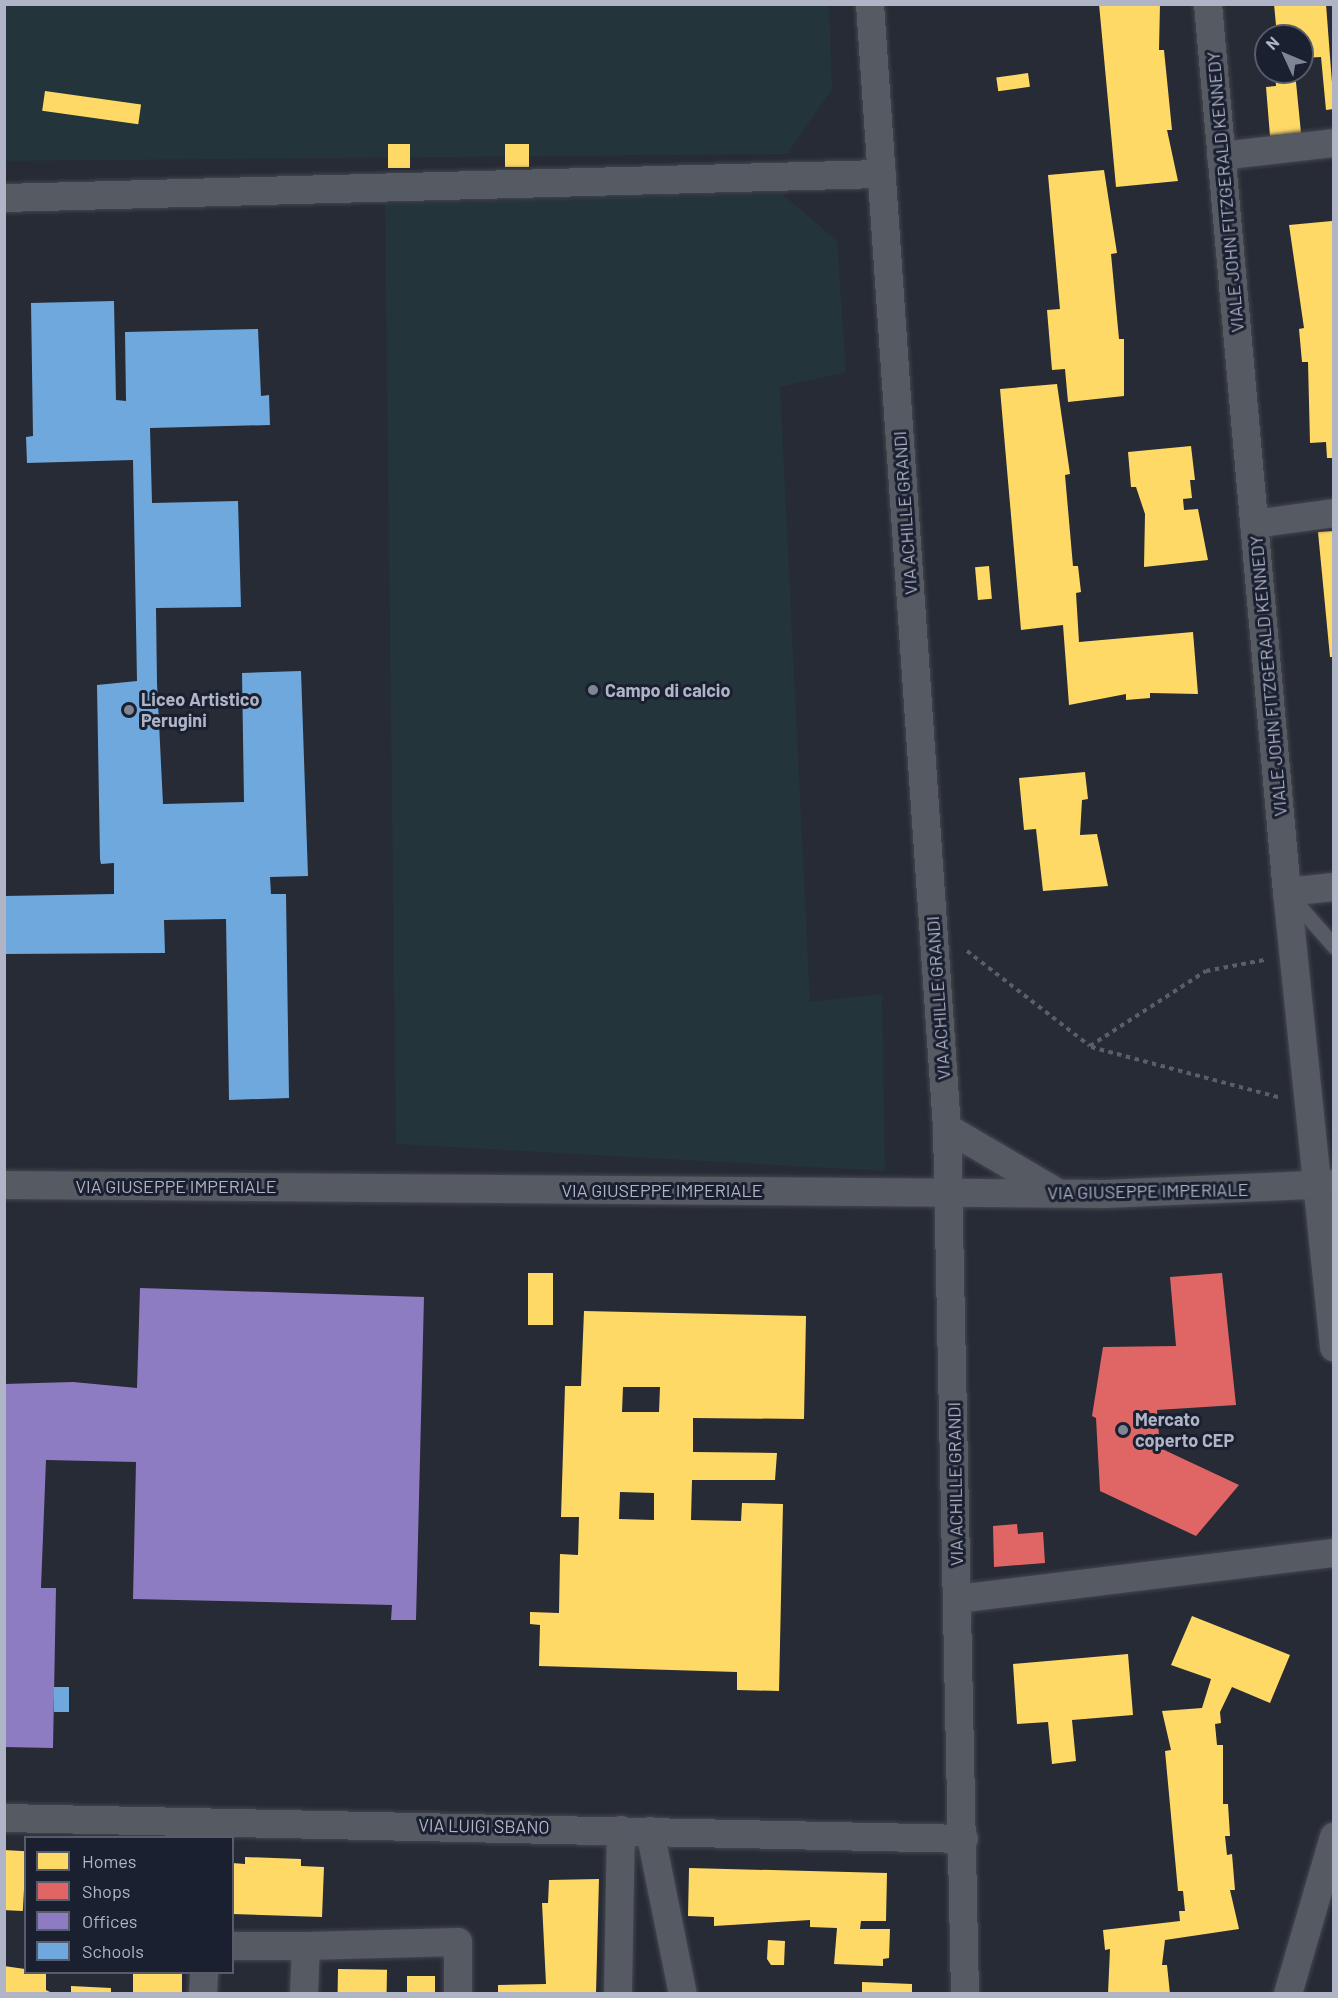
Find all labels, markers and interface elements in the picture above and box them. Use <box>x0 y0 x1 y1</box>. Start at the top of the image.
north arrow <box>1254 24 1314 84</box>
text: N <box>1262 32 1283 53</box>
street label: VIALE JOHN FITZGERALD KENNEDY <box>1202 51 1248 333</box>
street label: VIA ACHILLE GRANDI <box>889 430 921 596</box>
street label: VIALE JOHN FITZGERALD KENNEDY <box>1245 535 1291 817</box>
place label: Campo di calcio <box>605 679 730 701</box>
marker: Campo di calcio <box>586 683 600 697</box>
place label: Liceo Artistico Perugini <box>141 689 259 732</box>
marker: Liceo Artistico Perugini <box>122 703 136 717</box>
street label: VIA ACHILLE GRANDI <box>922 915 954 1081</box>
street label: VIA GIUSEPPE IMPERIALE <box>75 1175 277 1197</box>
street label: VIA GIUSEPPE IMPERIALE <box>1047 1178 1249 1204</box>
street label: VIA GIUSEPPE IMPERIALE <box>561 1179 763 1201</box>
street label: VIA ACHILLE GRANDI <box>943 1402 967 1566</box>
place label: Mercato coperto CEP <box>1135 1409 1234 1452</box>
marker: Mercato coperto CEP <box>1116 1423 1130 1437</box>
street label: VIA LUIGI SBANO <box>418 1814 550 1838</box>
legend <box>24 1836 234 1974</box>
text: Homes <box>82 1850 136 1872</box>
text: Shops <box>82 1880 131 1902</box>
text: Offices <box>82 1910 138 1932</box>
text: Schools <box>82 1940 144 1962</box>

